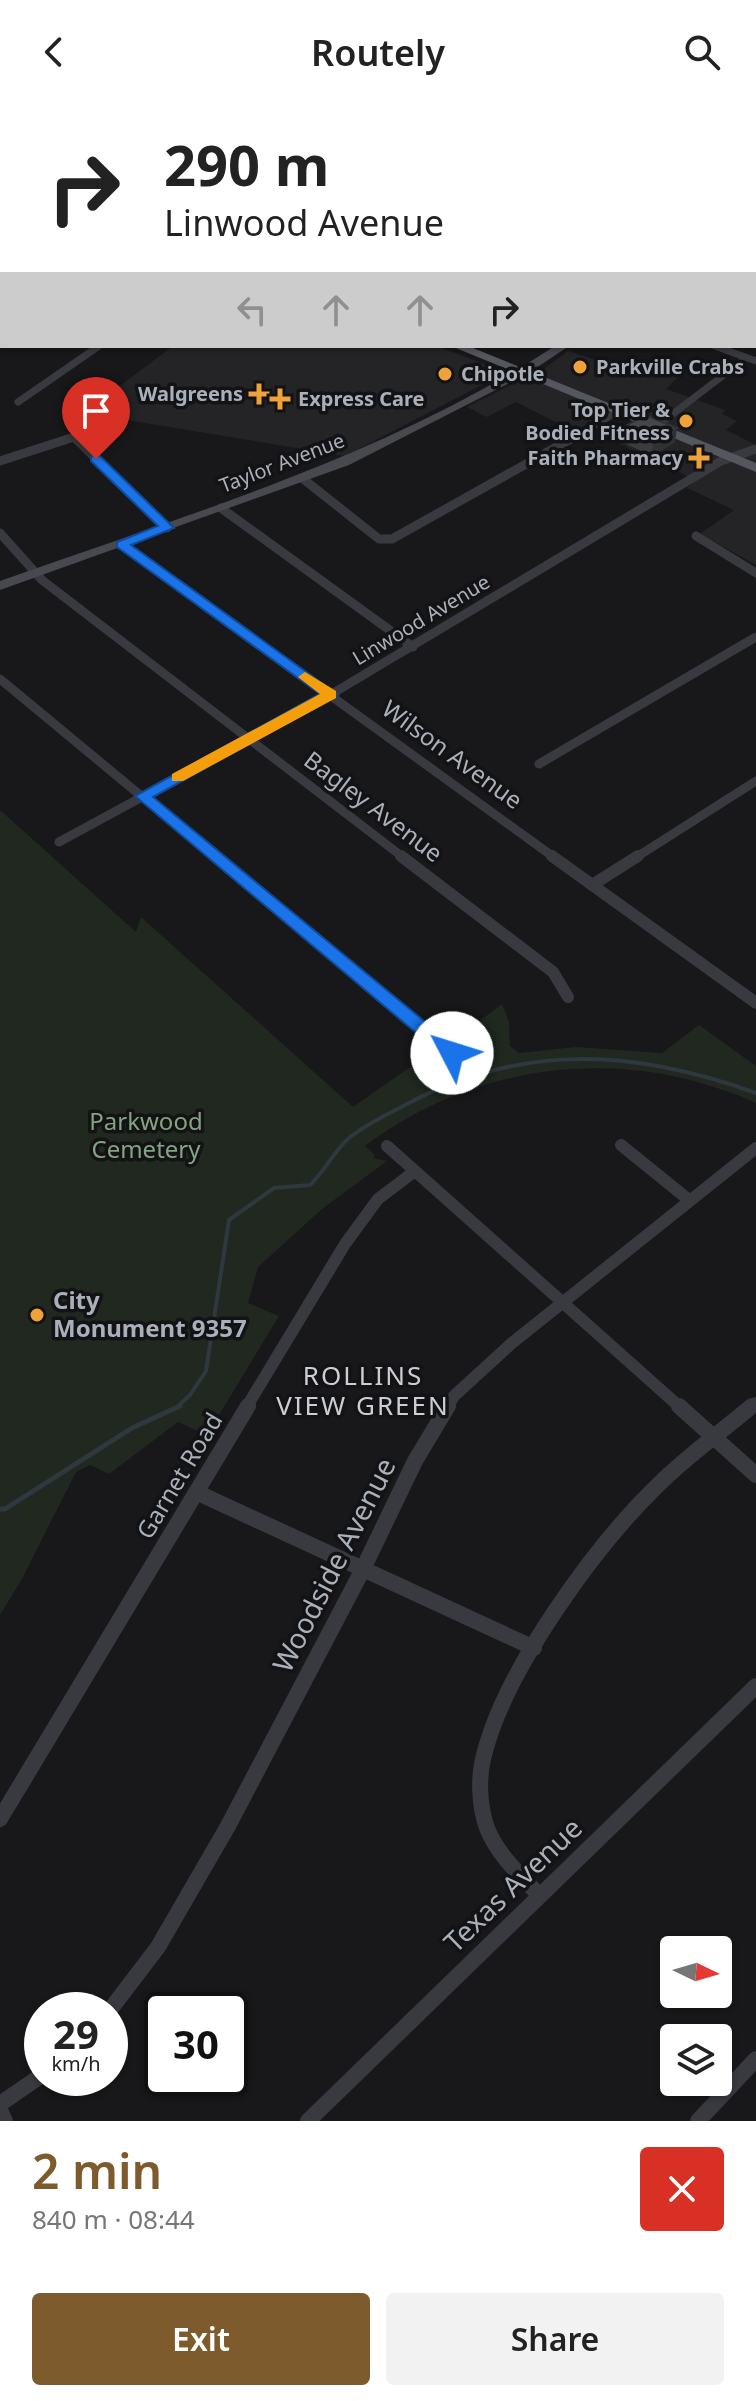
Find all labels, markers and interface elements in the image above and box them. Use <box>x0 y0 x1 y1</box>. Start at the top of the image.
text: Routely <box>311 28 445 77</box>
icon: back <box>32 30 76 74</box>
icon: search <box>680 30 724 74</box>
text: 290 m <box>164 126 329 202</box>
icon: right <box>32 136 136 240</box>
text: Linwood Avenue <box>164 198 444 247</box>
icon: left <box>230 288 274 332</box>
icon: ahead <box>314 288 358 332</box>
icon: ahead <box>398 288 442 332</box>
icon: right <box>482 288 526 332</box>
place label: Parkville Crabs <box>596 353 744 380</box>
marker: Parkville Crabs <box>571 358 589 376</box>
place label: Chipotle <box>461 360 545 387</box>
marker: Chipotle <box>436 365 454 383</box>
pin <box>62 377 130 459</box>
place label: Walgreens <box>138 380 243 407</box>
marker: Walgreens <box>250 385 268 403</box>
place label: Express Care <box>298 385 425 412</box>
marker: Express Care <box>269 388 291 410</box>
icon: arrive <box>74 389 118 433</box>
place label: Top Tier & Bodied Fitness <box>525 396 670 446</box>
marker: Top Tier & Bodied Fitness <box>677 412 695 430</box>
street label: Taylor Avenue <box>215 426 348 499</box>
place label: Faith Pharmacy <box>528 444 684 471</box>
marker: Faith Pharmacy <box>690 449 708 467</box>
street label: Linwood Avenue <box>347 568 494 671</box>
street label: Wilson Avenue <box>376 692 530 816</box>
street label: Bagley Avenue <box>298 743 450 869</box>
position arrow <box>410 1011 494 1095</box>
park label: Parkwood Cemetery <box>89 1104 203 1165</box>
place label: City Monument 9357 <box>53 1283 247 1344</box>
marker: City Monument 9357 <box>28 1306 46 1324</box>
district label: ROLLINS VIEW GREEN <box>276 1357 450 1423</box>
street label: Garnet Road <box>128 1406 229 1544</box>
street label: Woodside Avenue <box>263 1451 404 1678</box>
street label: Texas Avenue <box>435 1809 590 1960</box>
north arrow <box>660 1936 732 2008</box>
map controls <box>660 1936 732 2096</box>
speed limit sign: 30 <box>144 1992 248 2096</box>
text: 29 <box>53 2006 99 2061</box>
button: layers <box>660 2024 732 2096</box>
text: km/h <box>51 2050 101 2077</box>
text: 2 min <box>32 2138 162 2203</box>
button: close <box>640 2147 724 2231</box>
text: 840 m · 08:44 <box>32 2201 195 2237</box>
button: Exit <box>32 2293 370 2385</box>
button: Share <box>386 2293 724 2385</box>

